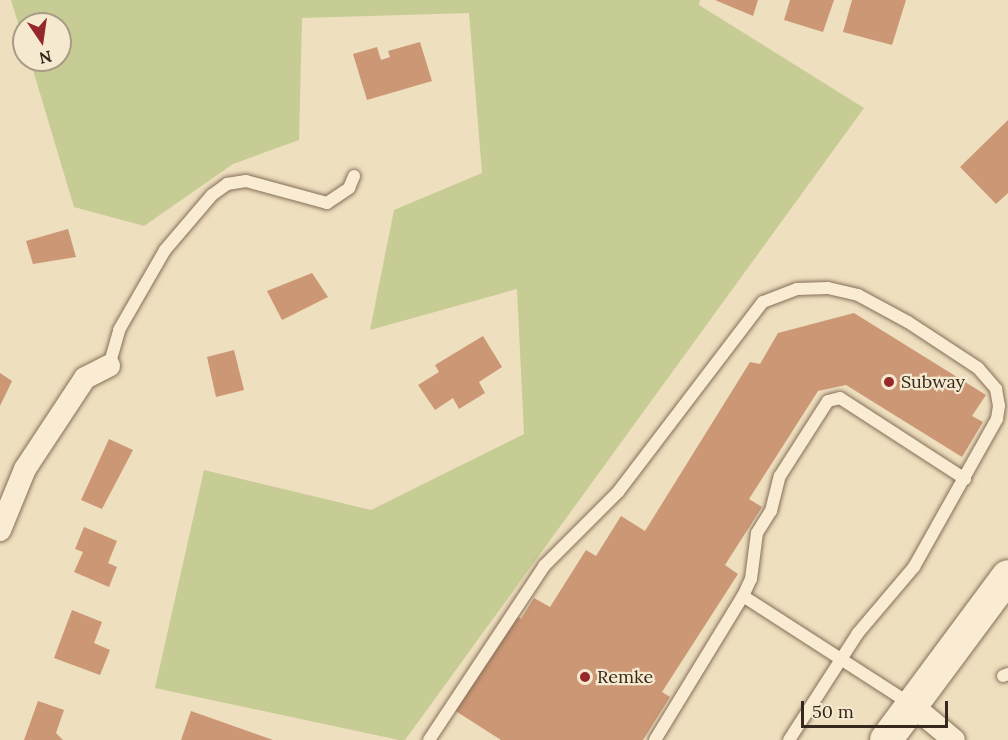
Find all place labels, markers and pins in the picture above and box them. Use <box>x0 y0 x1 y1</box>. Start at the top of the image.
place label: Subway <box>901 371 965 393</box>
marker: Subway <box>882 375 896 389</box>
place label: Remke <box>597 666 653 688</box>
marker: Remke <box>578 670 592 684</box>

